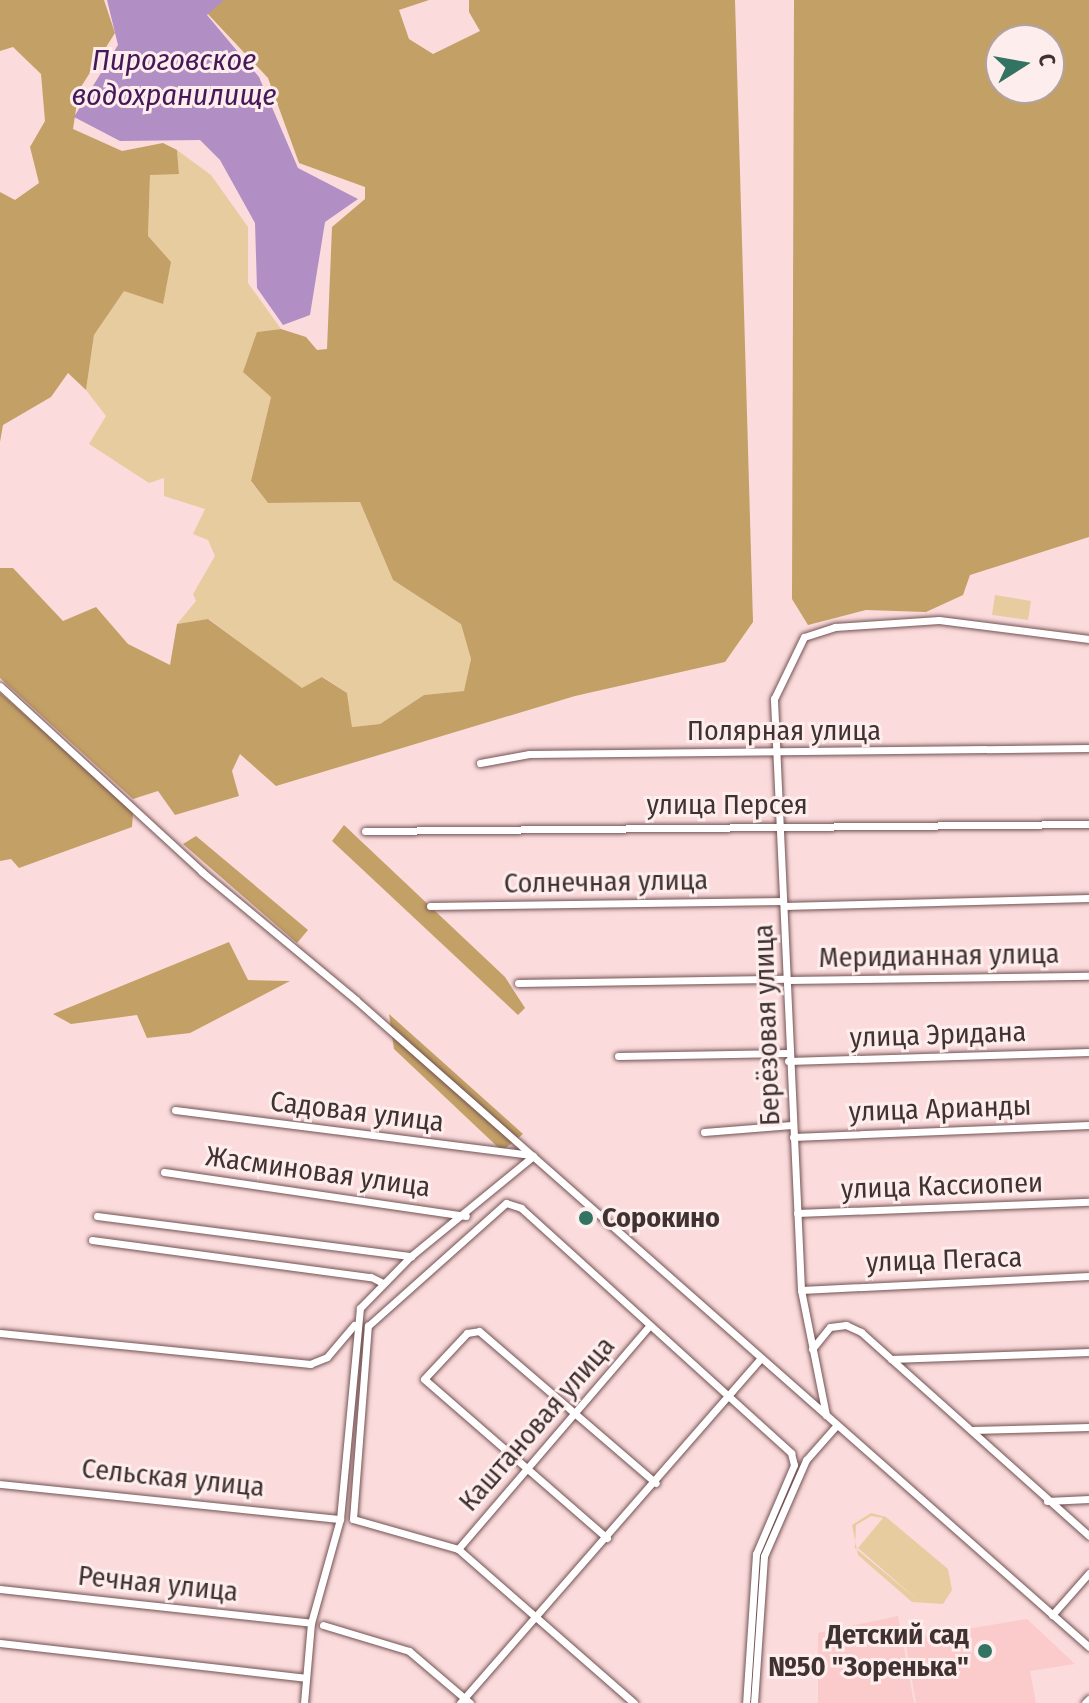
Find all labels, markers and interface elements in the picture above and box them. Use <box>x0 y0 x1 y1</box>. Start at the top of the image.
north arrow <box>985 24 1065 104</box>
water label: Пироговское водохранилище <box>72 42 276 112</box>
text: С <box>1033 51 1061 68</box>
street label: Полярная улица <box>687 714 881 748</box>
street label: улица Персея <box>646 788 808 822</box>
street label: Солнечная улица <box>504 863 708 901</box>
street label: Берёзовая улица <box>747 924 787 1126</box>
street label: Меридианная улица <box>818 937 1060 975</box>
street label: улица Эридана <box>849 1015 1027 1055</box>
street label: Садовая улица <box>268 1085 446 1139</box>
street label: улица Арианды <box>848 1089 1032 1129</box>
street label: Жасминовая улица <box>204 1140 432 1204</box>
street label: улица Кассиопеи <box>840 1166 1044 1206</box>
place label: Сорокино <box>602 1201 720 1235</box>
marker: Сорокино <box>577 1209 595 1227</box>
street label: улица Пегаса <box>865 1240 1023 1280</box>
street label: Каштановая улица <box>452 1330 622 1518</box>
street label: Сельская улица <box>80 1452 266 1504</box>
street label: Речная улица <box>76 1559 240 1609</box>
place label: Детский сад №50 "Зоренька" <box>768 1618 969 1684</box>
marker: Детский сад №50 "Зоренька" <box>976 1642 994 1660</box>

